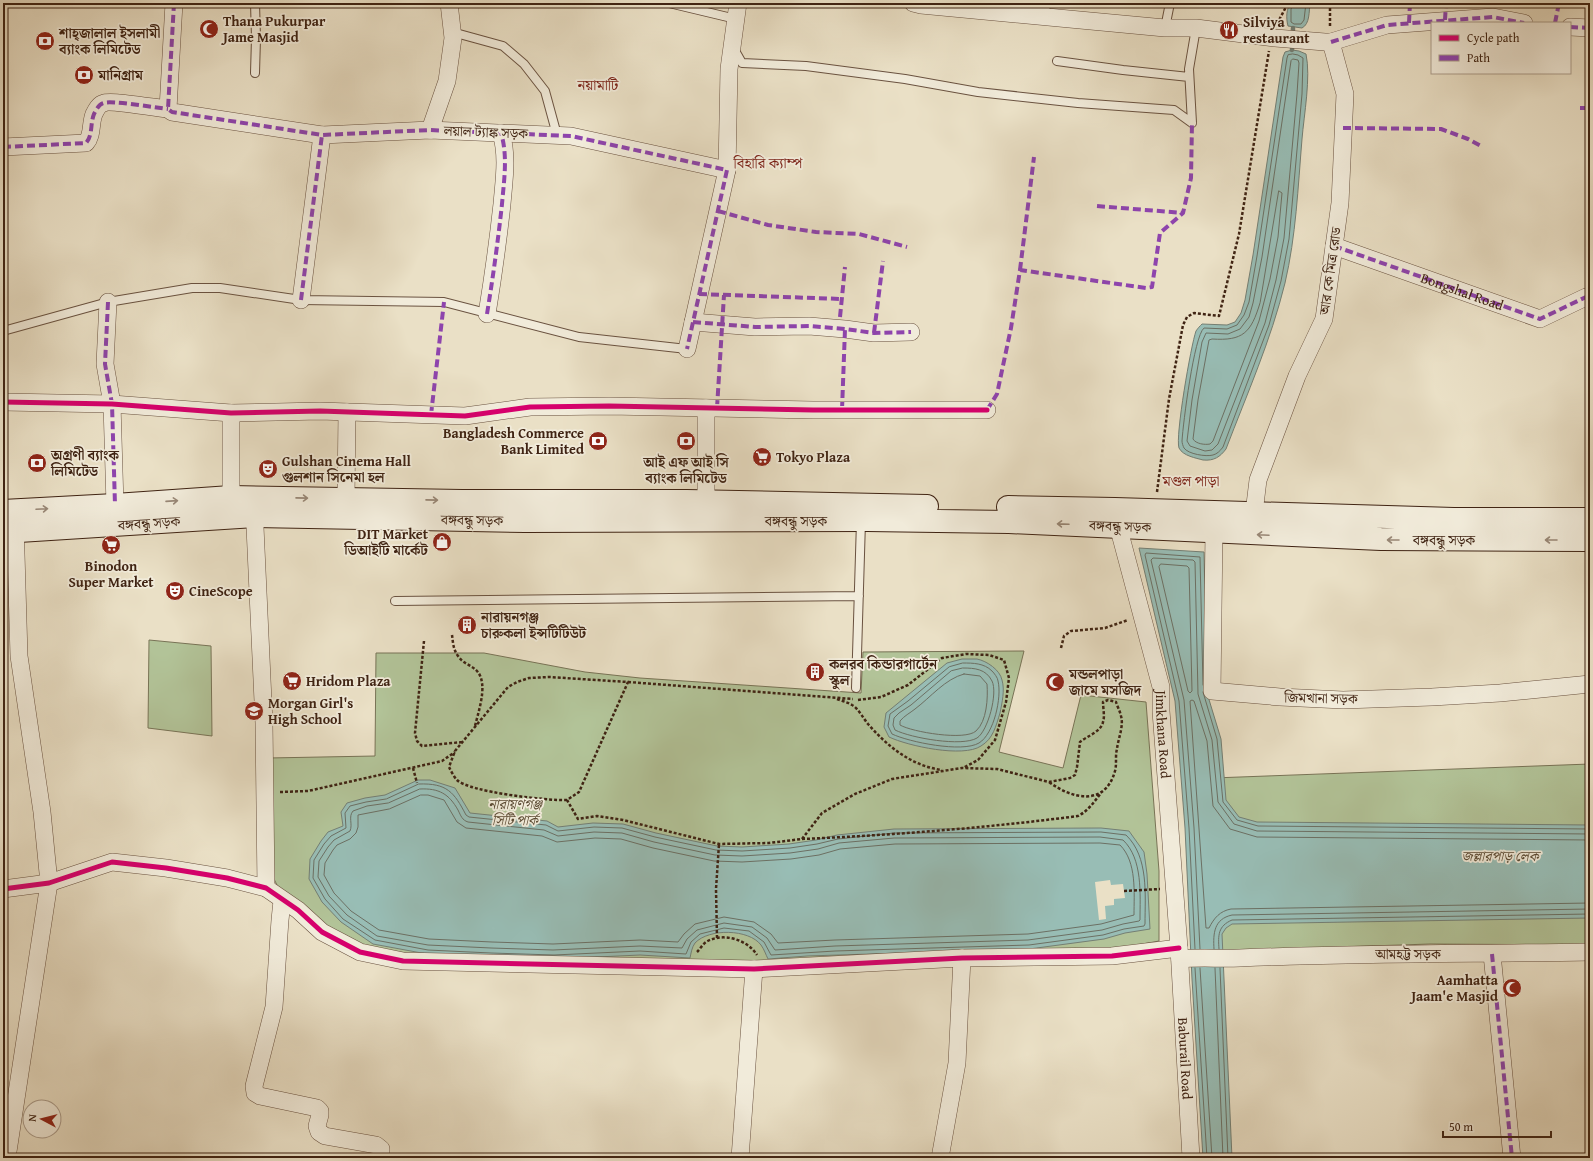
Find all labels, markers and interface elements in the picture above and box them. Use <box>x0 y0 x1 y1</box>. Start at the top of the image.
place label: Thana Pukurpar Jame Masjid <box>221 11 326 47</box>
place label: Silviya restaurant <box>1243 12 1310 48</box>
mosque icon: Thana Pukurpar Jame Masjid <box>198 18 220 40</box>
restaurant icon: Silviya restaurant <box>1218 19 1240 41</box>
legend <box>1431 22 1571 74</box>
place label: শাহ্জালাল ইসলামী ব্যাংক লিমিটেড <box>58 23 160 59</box>
text: Cycle path <box>1467 29 1520 46</box>
bank icon: শাহ্জালাল ইসলামী ব্যাংক লিমিটেড <box>34 30 56 52</box>
text: Path <box>1467 49 1490 66</box>
bank icon: মানিগ্রাম <box>73 64 95 86</box>
place label: মানিগ্রাম <box>97 65 144 85</box>
district label: নয়ামাটি <box>576 74 620 95</box>
street label: লয়াল ট্যাঙ্ক সড়ক <box>443 121 530 144</box>
district label: বিহারি ক্যাম্প <box>733 152 804 173</box>
street label: আর কে মিত্র রোড <box>1314 224 1346 317</box>
street label: Bongshal Road <box>1418 268 1507 315</box>
place label: Bangladesh Commerce Bank Limited <box>443 423 584 459</box>
bank icon: Bangladesh Commerce Bank Limited <box>587 430 609 452</box>
bank icon: আই এফ আই সি ব্যাংক লিমিটেড <box>675 430 697 452</box>
place label: অগ্রণী ব্যাংক লিমিটেড <box>50 445 120 481</box>
supermarket icon: Tokyo Plaza <box>751 446 773 468</box>
place label: Tokyo Plaza <box>776 447 851 467</box>
place label: Gulshan Cinema Hall গুলশান সিনেমা হল <box>282 451 412 487</box>
bank icon: অগ্রণী ব্যাংক লিমিটেড <box>26 452 48 474</box>
place label: আই এফ আই সি ব্যাংক লিমিটেড <box>642 452 730 488</box>
theatre icon: Gulshan Cinema Hall গুলশান সিনেমা হল <box>257 458 279 480</box>
district label: মণ্ডল পাড়া <box>1162 470 1220 491</box>
one-way arrow <box>295 494 308 502</box>
one-way arrow <box>425 496 438 504</box>
one-way arrow <box>165 498 178 505</box>
one-way arrow <box>35 505 48 512</box>
street label: বঙ্গবন্ধু সড়ক <box>440 509 505 531</box>
street label: বঙ্গবন্ধু সড়ক <box>116 511 182 535</box>
street label: বঙ্গবন্ধু সড়ক <box>764 511 828 531</box>
street label: বঙ্গবন্ধু সড়ক <box>1087 515 1153 537</box>
one-way arrow <box>1057 520 1070 528</box>
place label: DIT Market ডিআইটি মার্কেট <box>343 524 429 560</box>
street label: বঙ্গবন্ধু সড়ক <box>1412 530 1476 550</box>
shop icon: DIT Market ডিআইটি মার্কেট <box>431 531 453 553</box>
one-way arrow <box>1257 531 1270 538</box>
supermarket icon: Binodon Super Market <box>100 534 122 556</box>
one-way arrow <box>1387 536 1400 544</box>
one-way arrow <box>1545 536 1558 544</box>
place label: Binodon Super Market <box>68 556 154 592</box>
theatre icon: CineScope <box>164 580 186 602</box>
place label: CineScope <box>189 581 253 601</box>
place label: নারায়নগঞ্জ চারুকলা ইন্সটিটিউট <box>480 607 588 643</box>
building icon: নারায়নগঞ্জ চারুকলা ইন্সটিটিউট <box>456 614 478 636</box>
place label: কলরব কিন্ডারগার্টেন স্কুল <box>828 654 938 690</box>
building icon: কলরব কিন্ডারগার্টেন স্কুল <box>804 661 826 683</box>
place label: মন্ডলপাড়া জামে মসজিদ <box>1068 664 1142 700</box>
supermarket icon: Hridom Plaza <box>281 670 303 692</box>
place label: Hridom Plaza <box>306 671 391 691</box>
mosque icon: মন্ডলপাড়া জামে মসজিদ <box>1044 671 1066 693</box>
street label: জিমখানা সড়ক <box>1283 687 1359 709</box>
street label: Jimkhana Road <box>1151 688 1176 780</box>
place label: Morgan Girl's High School <box>268 693 353 729</box>
school or university icon: Morgan Girl's High School <box>243 700 265 722</box>
park label: নারায়ণগঞ্জ সিটি পার্ক <box>488 794 543 830</box>
park label: জল্লারপাড় লেক <box>1461 846 1542 866</box>
street label: আমহট্ট সড়ক <box>1374 944 1442 964</box>
place label: Aamhatta Jaam'e Masjid <box>1409 970 1499 1006</box>
mosque icon: Aamhatta Jaam'e Masjid <box>1501 977 1523 999</box>
street label: Baburail Road <box>1173 1017 1198 1100</box>
north arrow <box>22 1099 62 1139</box>
text: N <box>24 1113 41 1122</box>
scale bar <box>1443 1113 1551 1139</box>
text: 50 m <box>1449 1118 1473 1135</box>

